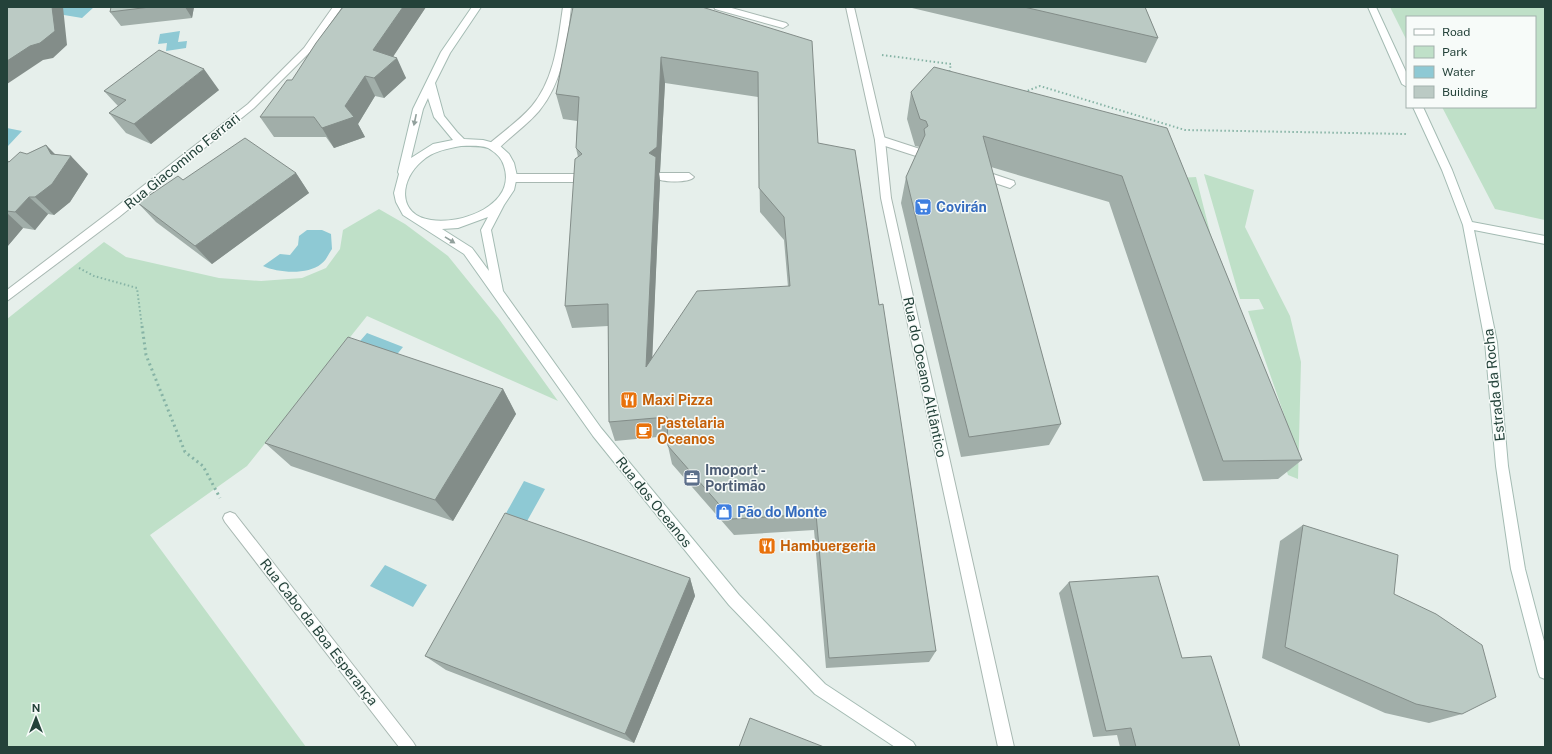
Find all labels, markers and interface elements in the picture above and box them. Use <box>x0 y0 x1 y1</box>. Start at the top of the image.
legend <box>1406 16 1536 108</box>
text: Road <box>1442 25 1470 39</box>
text: Park <box>1442 45 1468 59</box>
text: Water <box>1442 65 1476 79</box>
text: Building <box>1442 85 1488 99</box>
street label: Rua Giacomino Ferrari <box>121 109 243 213</box>
one-way arrow <box>412 114 418 126</box>
supermarket icon: Covirán <box>913 197 933 217</box>
place label: Covirán <box>936 199 987 215</box>
one-way arrow <box>445 236 455 244</box>
street label: Rua do Oceano Altlântico <box>900 295 950 459</box>
street label: Estrada da Rocha <box>1480 328 1508 442</box>
restaurant icon: Maxi Pizza <box>619 390 639 410</box>
place label: Maxi Pizza <box>642 392 713 408</box>
place label: Pastelaria Oceanos <box>657 415 725 447</box>
cafe icon: Pastelaria Oceanos <box>634 421 654 441</box>
street label: Rua dos Oceanos <box>613 454 695 550</box>
place label: Imoport - Portimão <box>705 462 766 494</box>
office icon: Imoport - Portimão <box>682 468 702 488</box>
shop icon: Pão do Monte <box>714 502 734 522</box>
place label: Pão do Monte <box>737 504 827 520</box>
restaurant icon: Hambuergeria <box>757 536 777 556</box>
place label: Hambuergeria <box>780 538 876 554</box>
street label: Rua Cabo da Boa Esperança <box>257 556 381 708</box>
north arrow <box>16 698 56 738</box>
text: N <box>32 702 40 714</box>

